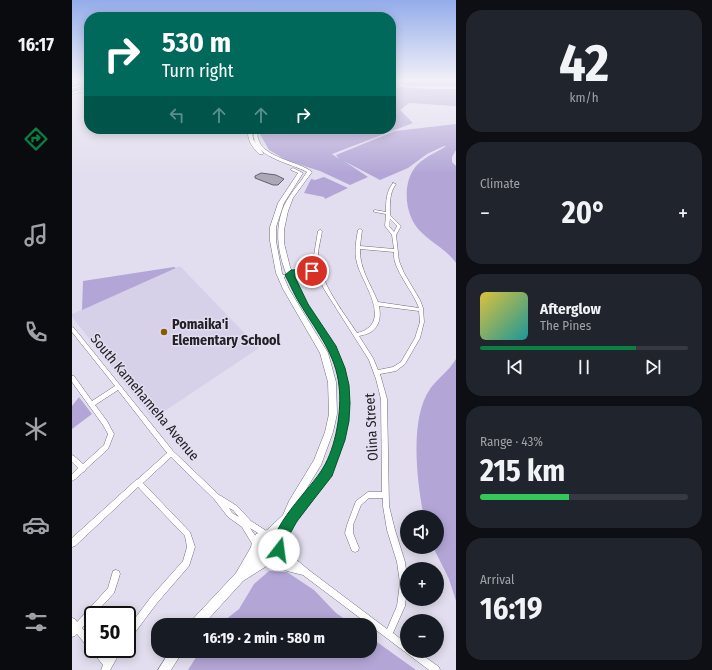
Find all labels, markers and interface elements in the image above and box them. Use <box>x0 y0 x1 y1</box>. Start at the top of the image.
text: 530 m <box>162 26 231 59</box>
icon: right <box>96 28 148 80</box>
text: 42 <box>559 32 609 95</box>
text: 16:17 <box>18 34 54 56</box>
text: Turn right <box>162 60 234 82</box>
text: km/h <box>570 90 599 105</box>
icon: left <box>166 104 188 126</box>
icon: ahead <box>208 104 230 126</box>
icon: ahead <box>250 104 272 126</box>
icon: right <box>292 104 314 126</box>
icon: directions <box>22 125 50 153</box>
text: Climate <box>480 176 520 191</box>
text: 20° <box>562 195 606 231</box>
text: − <box>480 200 490 227</box>
text: + <box>678 200 688 227</box>
icon: music <box>22 221 50 249</box>
pin <box>295 254 329 288</box>
icon: arrive <box>301 260 323 282</box>
text: Afterglow <box>540 300 601 318</box>
place label: Pomaika'i Elementary School <box>172 316 281 349</box>
icon: phone <box>22 318 50 346</box>
text: The Pines <box>540 318 591 333</box>
marker: Pomaika'i Elementary School <box>159 327 169 337</box>
street label: South Kamehameha Avenue <box>87 330 203 464</box>
icon: previous <box>504 356 526 378</box>
icon: pause <box>573 356 595 378</box>
icon: next <box>642 356 664 378</box>
street label: Olina Street <box>361 392 382 461</box>
icon: climate <box>22 415 50 443</box>
text: Range · 43% <box>480 434 543 449</box>
text: 215 km <box>480 453 565 489</box>
map controls <box>400 510 444 658</box>
button: sound <box>400 510 444 554</box>
icon: car <box>22 511 50 539</box>
position arrow <box>258 529 300 571</box>
button: + <box>400 562 444 606</box>
text: Arrival <box>480 572 514 587</box>
text: 16:19 <box>480 591 542 627</box>
speed limit sign: 50 <box>84 606 136 658</box>
icon: filters <box>22 608 50 636</box>
button: − <box>400 614 444 658</box>
text: 16:19 · 2 min · 580 m <box>203 629 325 647</box>

